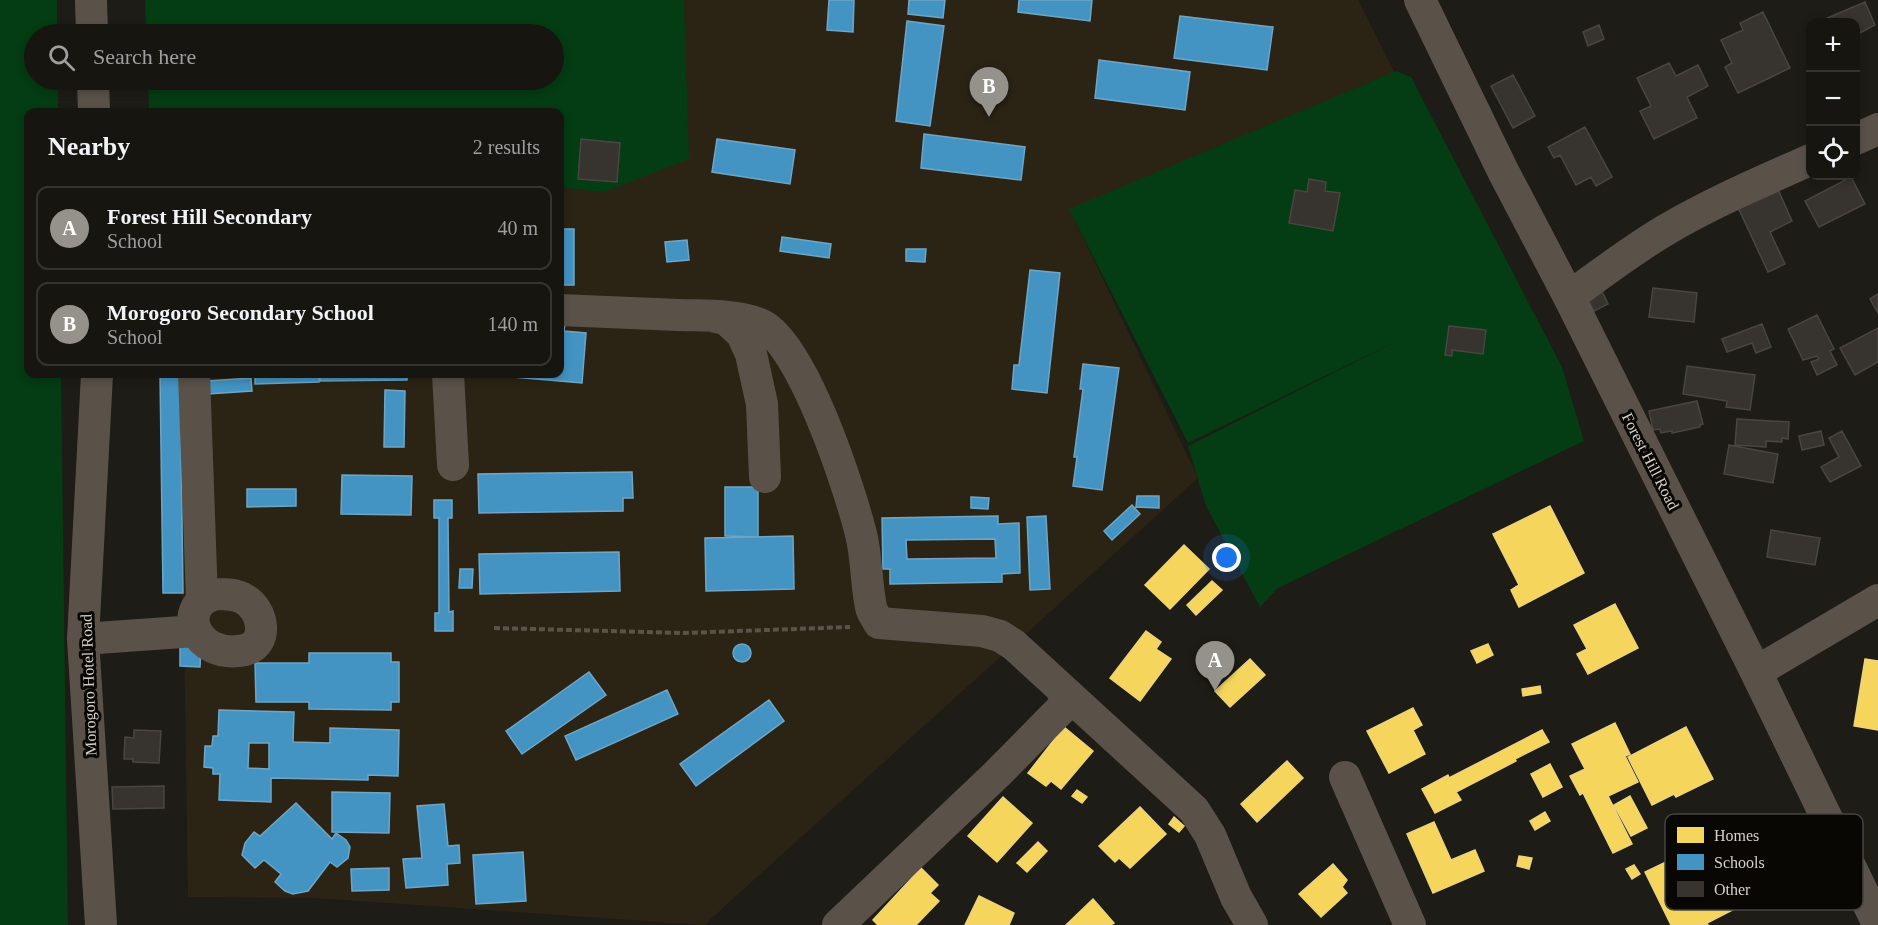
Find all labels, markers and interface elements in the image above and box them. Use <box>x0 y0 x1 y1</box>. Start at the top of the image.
map controls <box>1806 18 1860 180</box>
button: + <box>1806 18 1860 72</box>
search box <box>24 24 564 90</box>
icon: search <box>45 41 78 74</box>
text: Search here <box>93 44 196 69</box>
pin: B <box>970 68 1008 117</box>
button: − <box>1806 72 1860 126</box>
button: locate <box>1806 126 1860 180</box>
text: Nearby <box>48 132 130 161</box>
text: 2 results <box>473 136 540 158</box>
text: Forest Hill Secondary <box>107 204 312 229</box>
text: A <box>62 217 77 239</box>
text: 40 m <box>497 217 538 239</box>
text: School <box>107 230 163 252</box>
text: Morogoro Secondary School <box>107 300 374 325</box>
text: B <box>63 313 76 335</box>
text: 140 m <box>487 313 538 335</box>
text: School <box>107 326 163 348</box>
street label: Forest Hill Road <box>1619 410 1682 513</box>
your location <box>1212 543 1241 572</box>
street label: Morogoro Hotel Road <box>78 614 100 756</box>
pin: A <box>1196 642 1234 691</box>
legend <box>1665 814 1863 910</box>
text: Homes <box>1714 827 1759 844</box>
text: Schools <box>1714 854 1765 871</box>
text: Other <box>1714 881 1751 898</box>

